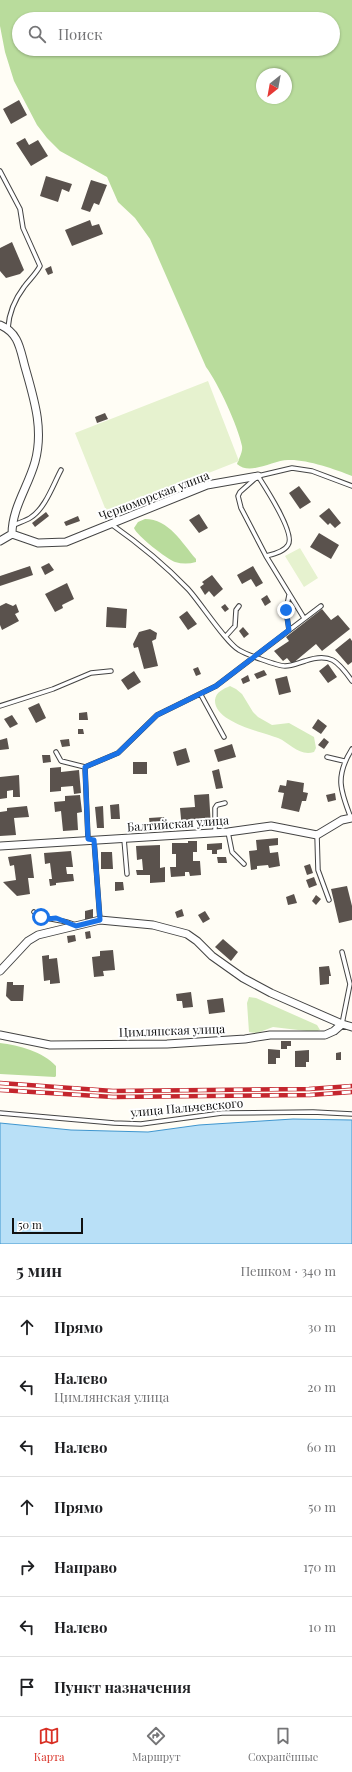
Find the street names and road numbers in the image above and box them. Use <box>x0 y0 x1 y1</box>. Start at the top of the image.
street label: Черноморская улица <box>96 467 211 524</box>
street label: Балтийская улица <box>126 811 229 835</box>
street label: Цимлянская улица <box>119 1020 225 1040</box>
street label: улица Пальчевского <box>129 1094 244 1120</box>

